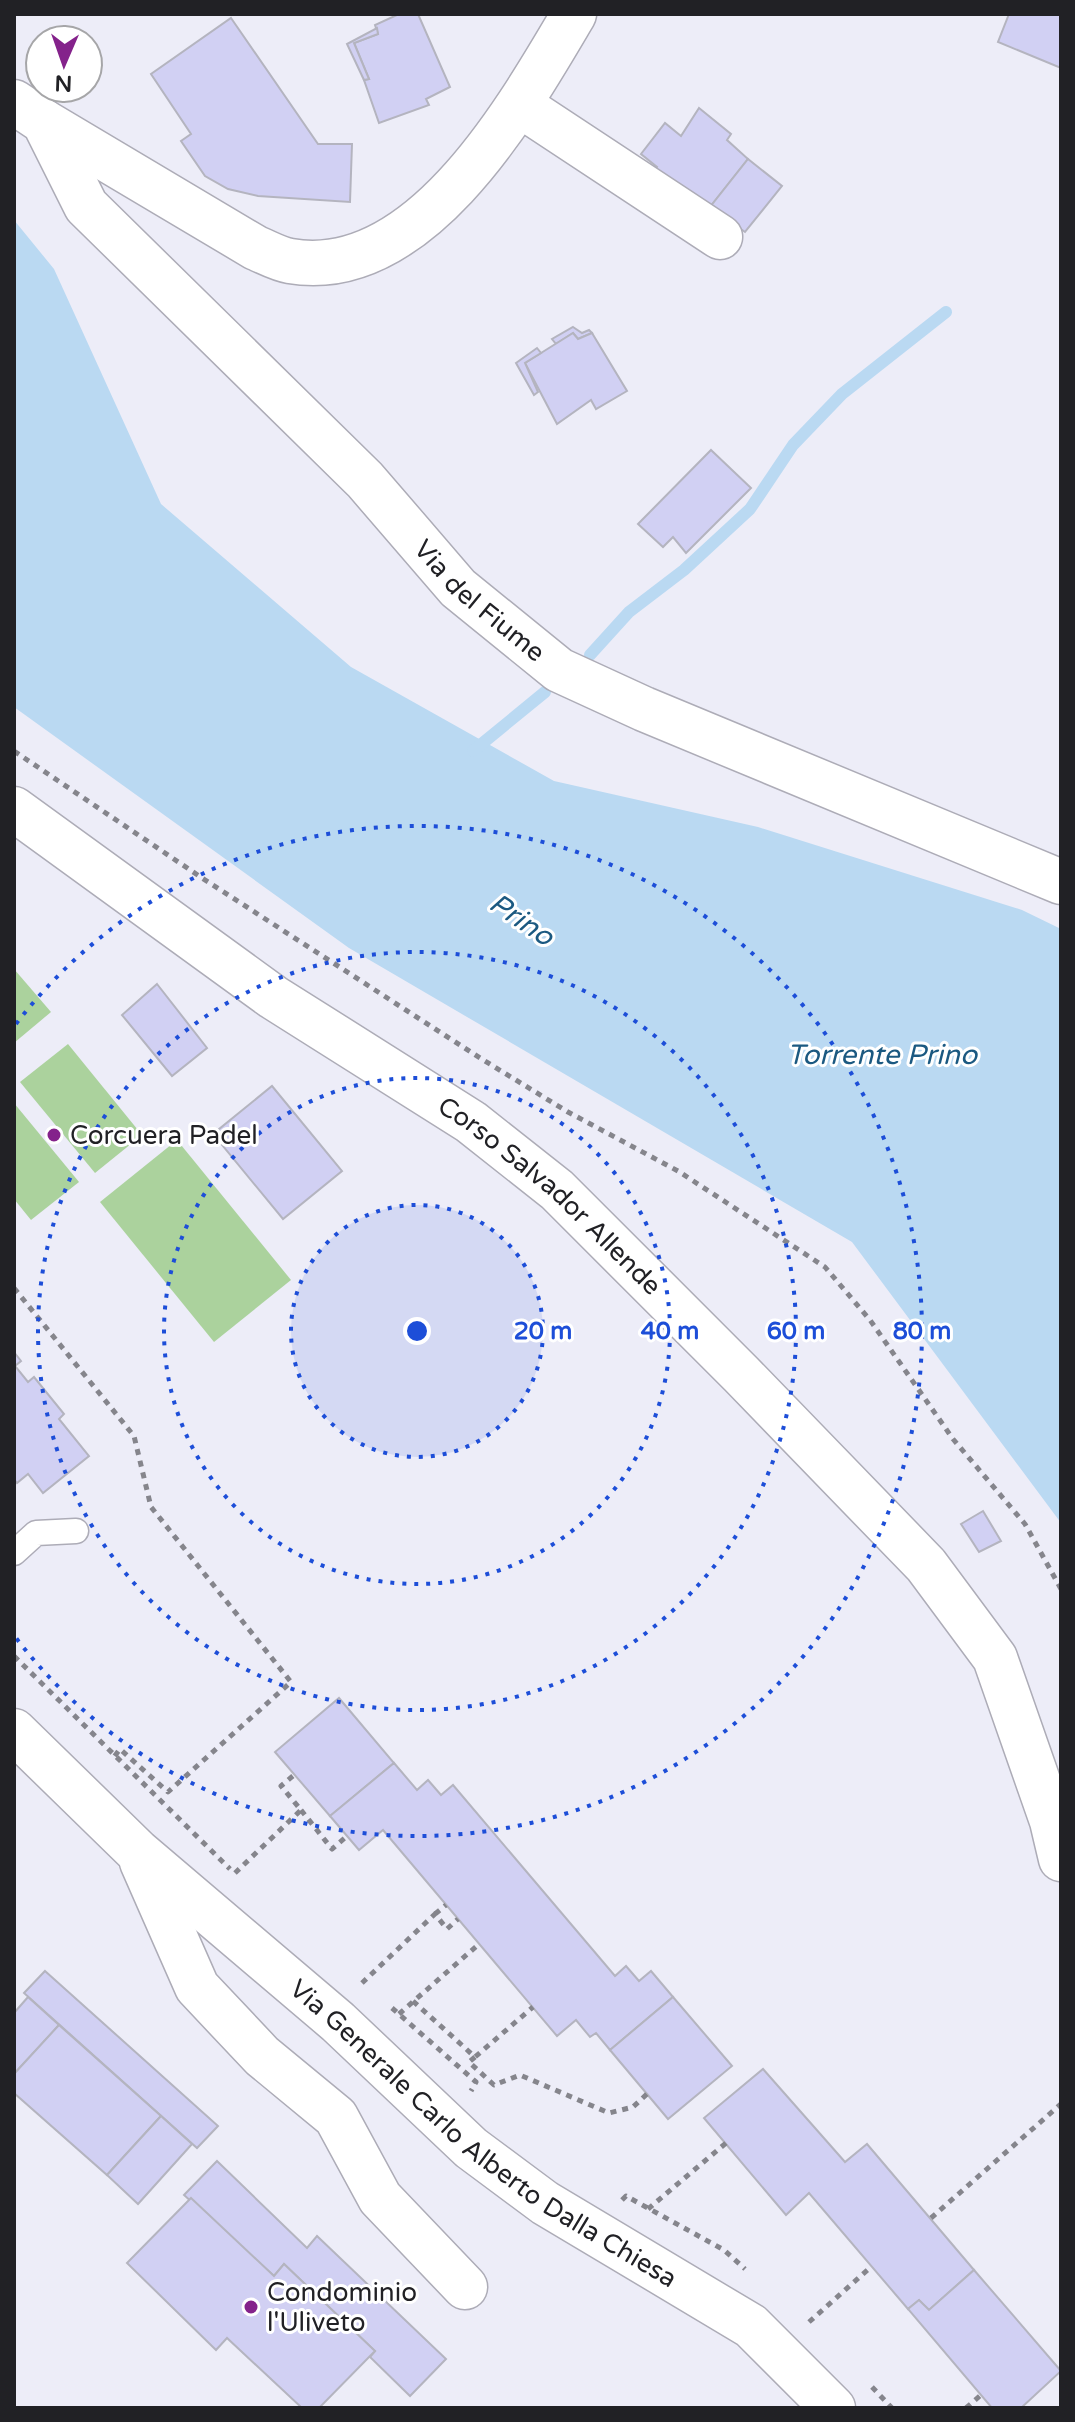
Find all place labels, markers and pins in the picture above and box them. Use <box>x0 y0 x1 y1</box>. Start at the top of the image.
place label: Corcuera Padel <box>70 1120 258 1151</box>
marker: Corcuera Padel <box>45 1126 63 1144</box>
centre of rings <box>403 1317 431 1345</box>
place label: Condominio l'Uliveto <box>267 2277 417 2338</box>
marker: Condominio l'Uliveto <box>242 2298 260 2316</box>

